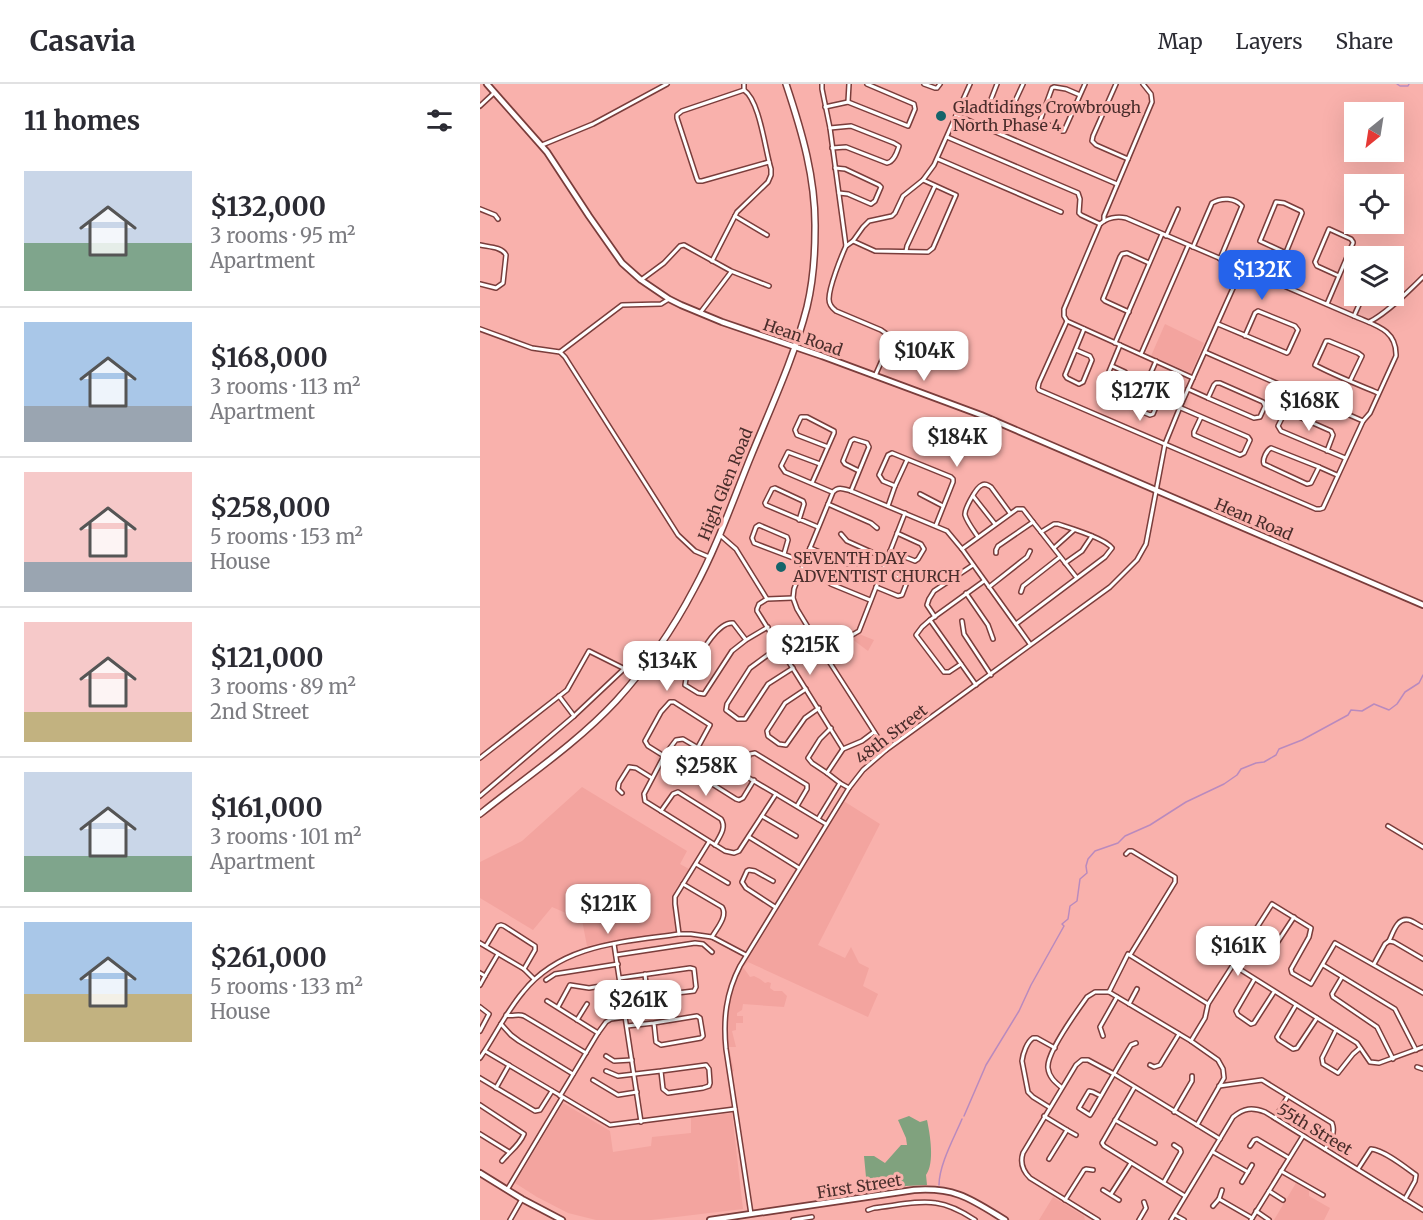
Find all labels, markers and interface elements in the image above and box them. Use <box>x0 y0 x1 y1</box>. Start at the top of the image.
text: Casavia <box>30 23 136 59</box>
text: Map <box>1158 28 1203 55</box>
text: Layers <box>1236 28 1303 55</box>
text: Share <box>1336 28 1393 55</box>
place label: Gladtidings Crowbrough North Phase 4 <box>953 97 1142 135</box>
north arrow <box>1344 102 1404 162</box>
map controls <box>1344 102 1404 306</box>
text: 11 homes <box>24 104 140 137</box>
icon: filters <box>423 104 456 137</box>
marker: Gladtidings Crowbrough North Phase 4 <box>934 109 948 123</box>
button: locate <box>1344 174 1404 234</box>
text: $132,000 <box>210 190 326 223</box>
icon: home <box>72 195 144 267</box>
text: 3 rooms · 95 m² <box>210 223 355 248</box>
button: layers <box>1344 246 1404 306</box>
text: Apartment <box>210 248 315 273</box>
pin: $132K <box>1220 250 1304 301</box>
text: $132K <box>1233 257 1291 282</box>
street label: Hean Road <box>761 314 846 360</box>
pin: $104K <box>882 331 966 382</box>
text: $104K <box>893 338 955 363</box>
text: $168,000 <box>210 341 328 374</box>
icon: home <box>72 346 144 418</box>
pin: $127K <box>1098 371 1182 422</box>
text: 3 rooms · 113 m² <box>210 374 360 399</box>
text: $127K <box>1110 378 1170 403</box>
pin: $168K <box>1267 381 1351 432</box>
text: $168K <box>1279 388 1339 413</box>
text: Apartment <box>210 399 315 424</box>
pin: $184K <box>915 417 999 468</box>
street label: High Glen Road <box>693 424 757 543</box>
text: $184K <box>927 424 987 449</box>
text: $258,000 <box>210 491 331 524</box>
street label: Hean Road <box>1212 494 1296 545</box>
icon: home <box>72 496 144 568</box>
text: 5 rooms · 153 m² <box>210 524 363 549</box>
place label: SEVENTH DAY ADVENTIST CHURCH <box>792 548 961 586</box>
text: House <box>210 549 270 574</box>
marker: SEVENTH DAY ADVENTIST CHURCH <box>774 560 788 574</box>
pin: $215K <box>768 625 852 676</box>
text: $215K <box>780 632 840 657</box>
text: $121,000 <box>210 641 324 674</box>
pin: $134K <box>625 641 709 692</box>
icon: home <box>72 646 144 718</box>
text: $134K <box>637 648 697 673</box>
text: 3 rooms · 89 m² <box>210 674 356 699</box>
text: 2nd Street <box>210 699 309 724</box>
street label: 48th Street <box>851 699 931 768</box>
pin: $258K <box>664 746 748 797</box>
text: $258K <box>675 753 737 778</box>
text: $161,000 <box>210 791 323 824</box>
icon: home <box>72 796 144 868</box>
text: 3 rooms · 101 m² <box>210 824 361 849</box>
text: Apartment <box>210 849 315 874</box>
pin: $121K <box>566 884 650 935</box>
text: $121K <box>580 891 636 916</box>
pin: $161K <box>1196 926 1280 977</box>
text: $161K <box>1210 933 1266 958</box>
text: $261,000 <box>210 941 327 974</box>
icon: home <box>72 946 144 1018</box>
text: 5 rooms · 133 m² <box>210 974 363 999</box>
pin: $261K <box>596 980 680 1031</box>
text: $261K <box>608 987 668 1012</box>
text: House <box>210 999 270 1024</box>
street label: 55th Street <box>1274 1099 1357 1159</box>
street label: First Street <box>815 1169 903 1203</box>

